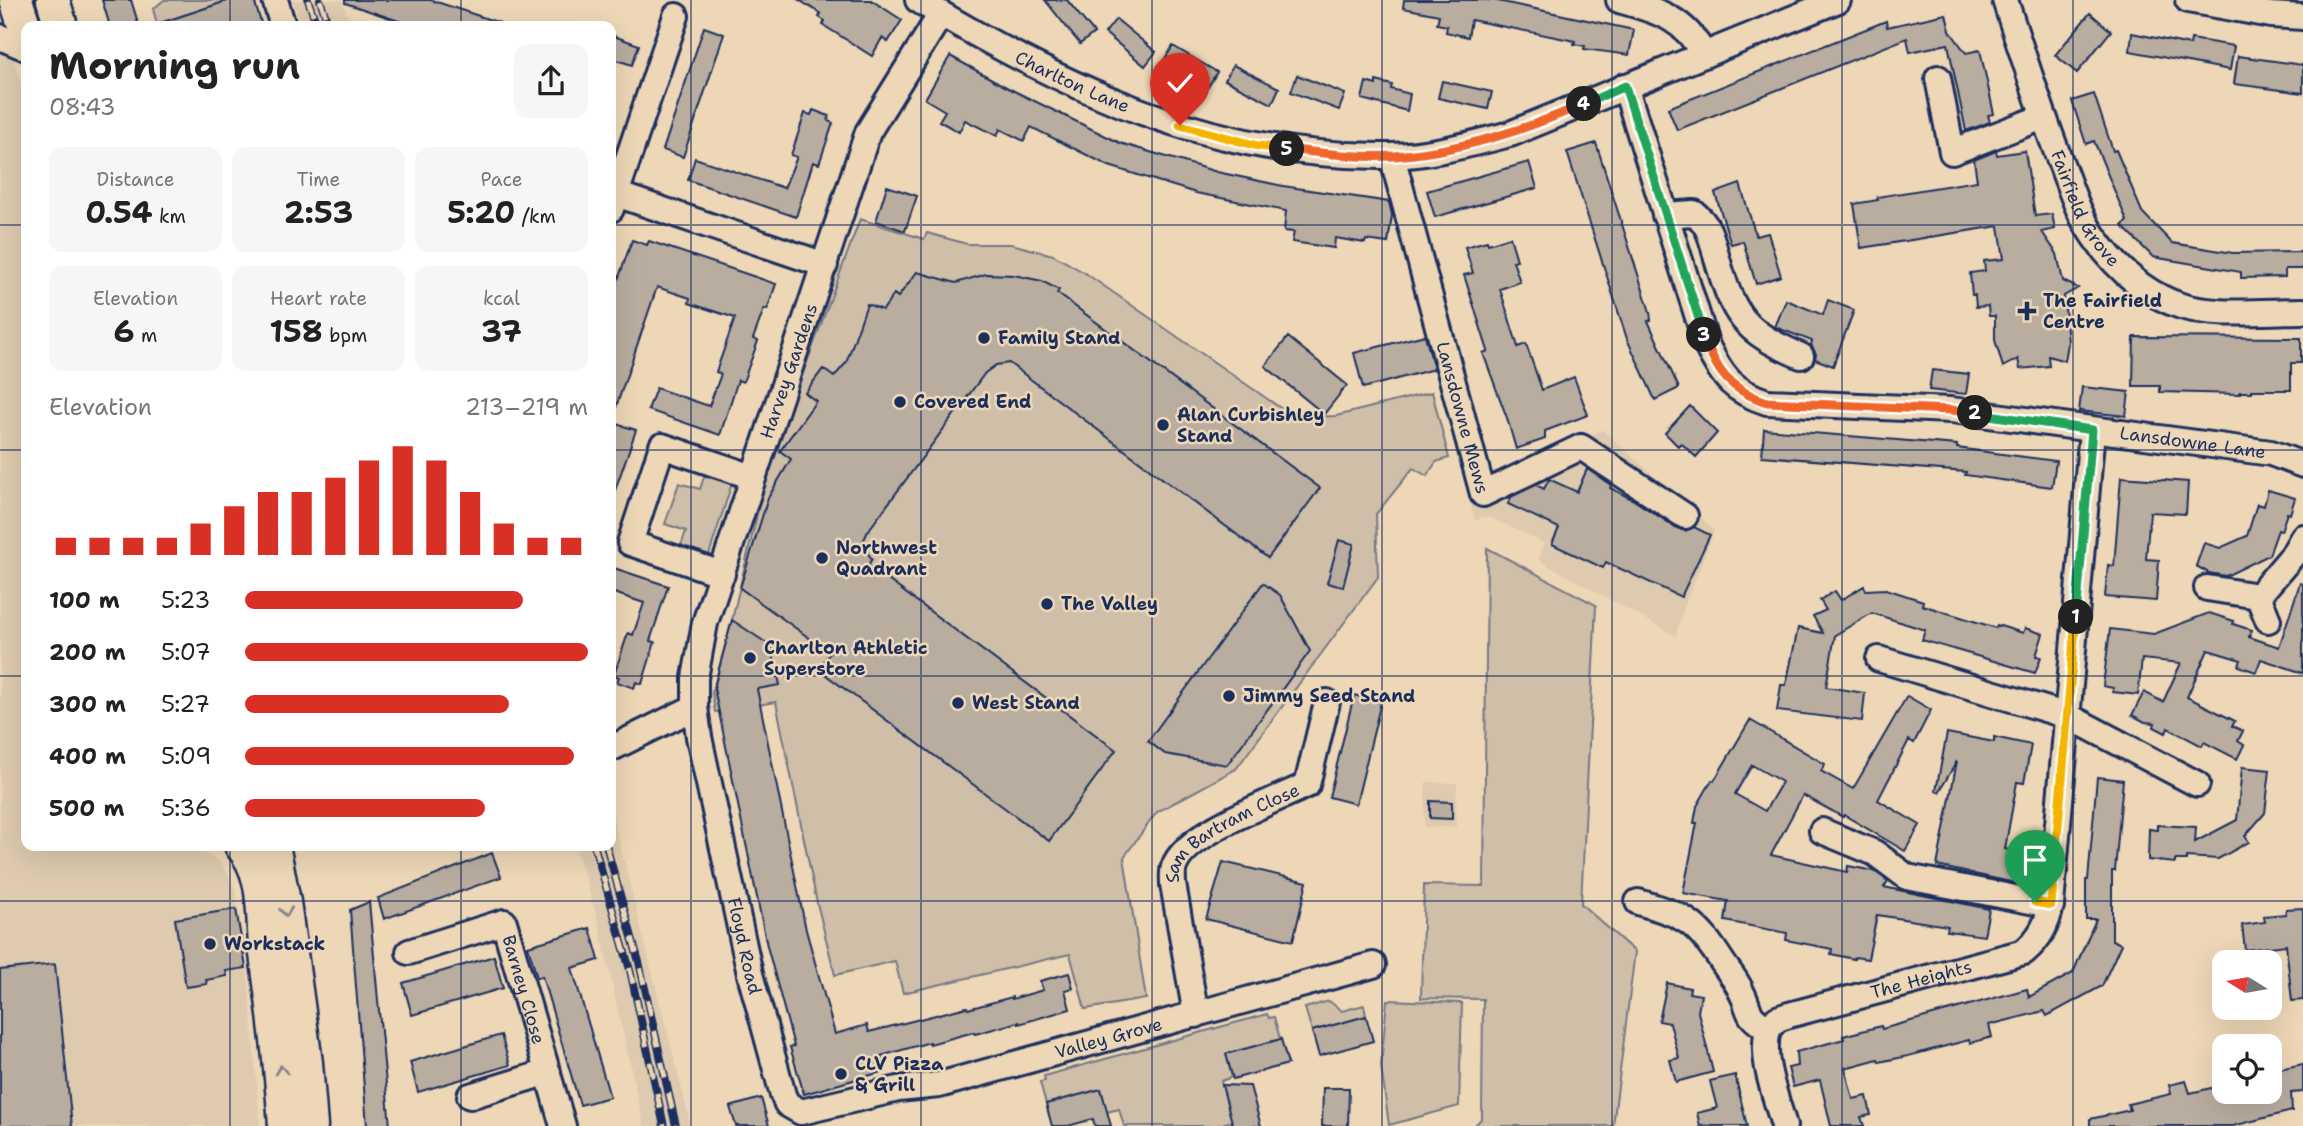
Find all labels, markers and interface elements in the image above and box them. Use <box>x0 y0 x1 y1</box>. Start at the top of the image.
text: Morning run <box>49 40 300 91</box>
button: share <box>514 44 588 118</box>
street label: Charlton Lane <box>1011 45 1133 118</box>
pin <box>1150 53 1210 125</box>
icon: check <box>1161 64 1199 102</box>
pin: 4 <box>1566 86 1602 122</box>
text: 4 <box>1577 91 1590 116</box>
text: 08:43 <box>49 92 116 122</box>
pin: 5 <box>1270 132 1304 166</box>
text: 5 <box>1281 136 1292 161</box>
street label: Fairfield Grove <box>2045 147 2125 272</box>
text: Distance <box>97 167 174 192</box>
text: Time <box>297 167 340 192</box>
text: Pace <box>481 167 522 192</box>
text: 0.54 <box>85 192 152 233</box>
text: 2:53 <box>284 192 353 233</box>
text: 5:20 <box>447 192 515 233</box>
text: km <box>152 204 186 229</box>
text: /km <box>515 204 556 229</box>
text: Elevation <box>93 286 178 311</box>
text: Heart rate <box>270 286 367 311</box>
text: kcal <box>483 286 520 311</box>
place label: The Fairfield Centre <box>2043 289 2162 334</box>
street label: Harvey Gardens <box>755 300 823 442</box>
marker: The Fairfield Centre <box>2017 301 2037 321</box>
text: 6 <box>114 311 135 352</box>
text: 158 <box>270 311 323 352</box>
text: 37 <box>481 311 522 352</box>
pin: 3 <box>1686 318 1722 352</box>
text: 3 <box>1697 322 1710 347</box>
text: m <box>135 323 157 348</box>
text: bpm <box>323 323 367 348</box>
place label: Family Stand <box>998 326 1121 350</box>
marker: Family Stand <box>976 330 992 346</box>
street label: Lansdowne Mews <box>1431 339 1494 496</box>
place label: Covered End <box>914 390 1032 414</box>
text: Elevation <box>49 392 152 422</box>
text: 213–219 m <box>465 392 588 422</box>
marker: Covered End <box>892 394 908 410</box>
pin: 2 <box>1958 396 1993 430</box>
text: 2 <box>1968 400 1981 425</box>
place label: Alan Curbishley Stand <box>1177 403 1324 448</box>
marker: Alan Curbishley Stand <box>1155 417 1171 433</box>
street label: Lansdowne Lane <box>2118 421 2267 464</box>
place label: Northwest Quadrant <box>836 536 937 581</box>
marker: Northwest Quadrant <box>814 550 830 566</box>
text: 100 m <box>49 585 120 615</box>
text: 5:23 <box>161 585 210 615</box>
place label: The Valley <box>1061 592 1158 616</box>
marker: The Valley <box>1039 596 1055 612</box>
pin: 1 <box>2058 600 2094 634</box>
text: 1 <box>2071 604 2080 629</box>
place label: Charlton Athletic Superstore <box>764 636 928 681</box>
text: 200 m <box>49 637 126 667</box>
text: 5:07 <box>161 637 211 667</box>
marker: Charlton Athletic Superstore <box>742 650 758 666</box>
place label: Jimmy Seed Stand <box>1243 684 1415 708</box>
marker: Jimmy Seed Stand <box>1221 688 1237 704</box>
text: 300 m <box>49 689 126 719</box>
text: 5:27 <box>161 689 210 719</box>
place label: West Stand <box>972 691 1080 715</box>
marker: West Stand <box>950 695 966 711</box>
text: 400 m <box>49 741 126 771</box>
text: 5:09 <box>161 741 211 771</box>
street label: Sam Bartram Close <box>1161 778 1303 883</box>
text: 500 m <box>49 793 124 823</box>
text: 5:36 <box>161 793 211 823</box>
pin <box>2005 830 2065 902</box>
icon: arrive <box>2016 841 2054 879</box>
street label: Floyd Road <box>722 895 767 997</box>
one-way arrow <box>278 906 293 918</box>
place label: Workstack <box>224 932 325 956</box>
street label: Barney Close <box>496 932 551 1047</box>
marker: Workstack <box>202 936 218 952</box>
north arrow <box>2212 950 2282 1020</box>
map controls <box>2212 950 2282 1104</box>
street label: The Heights <box>1868 954 1975 1005</box>
street label: Valley Grove <box>1052 1012 1165 1064</box>
button: locate <box>2212 1034 2282 1104</box>
place label: CLV Pizza & Grill <box>855 1052 944 1097</box>
one-way arrow <box>274 1064 289 1075</box>
marker: CLV Pizza & Grill <box>833 1066 849 1082</box>

